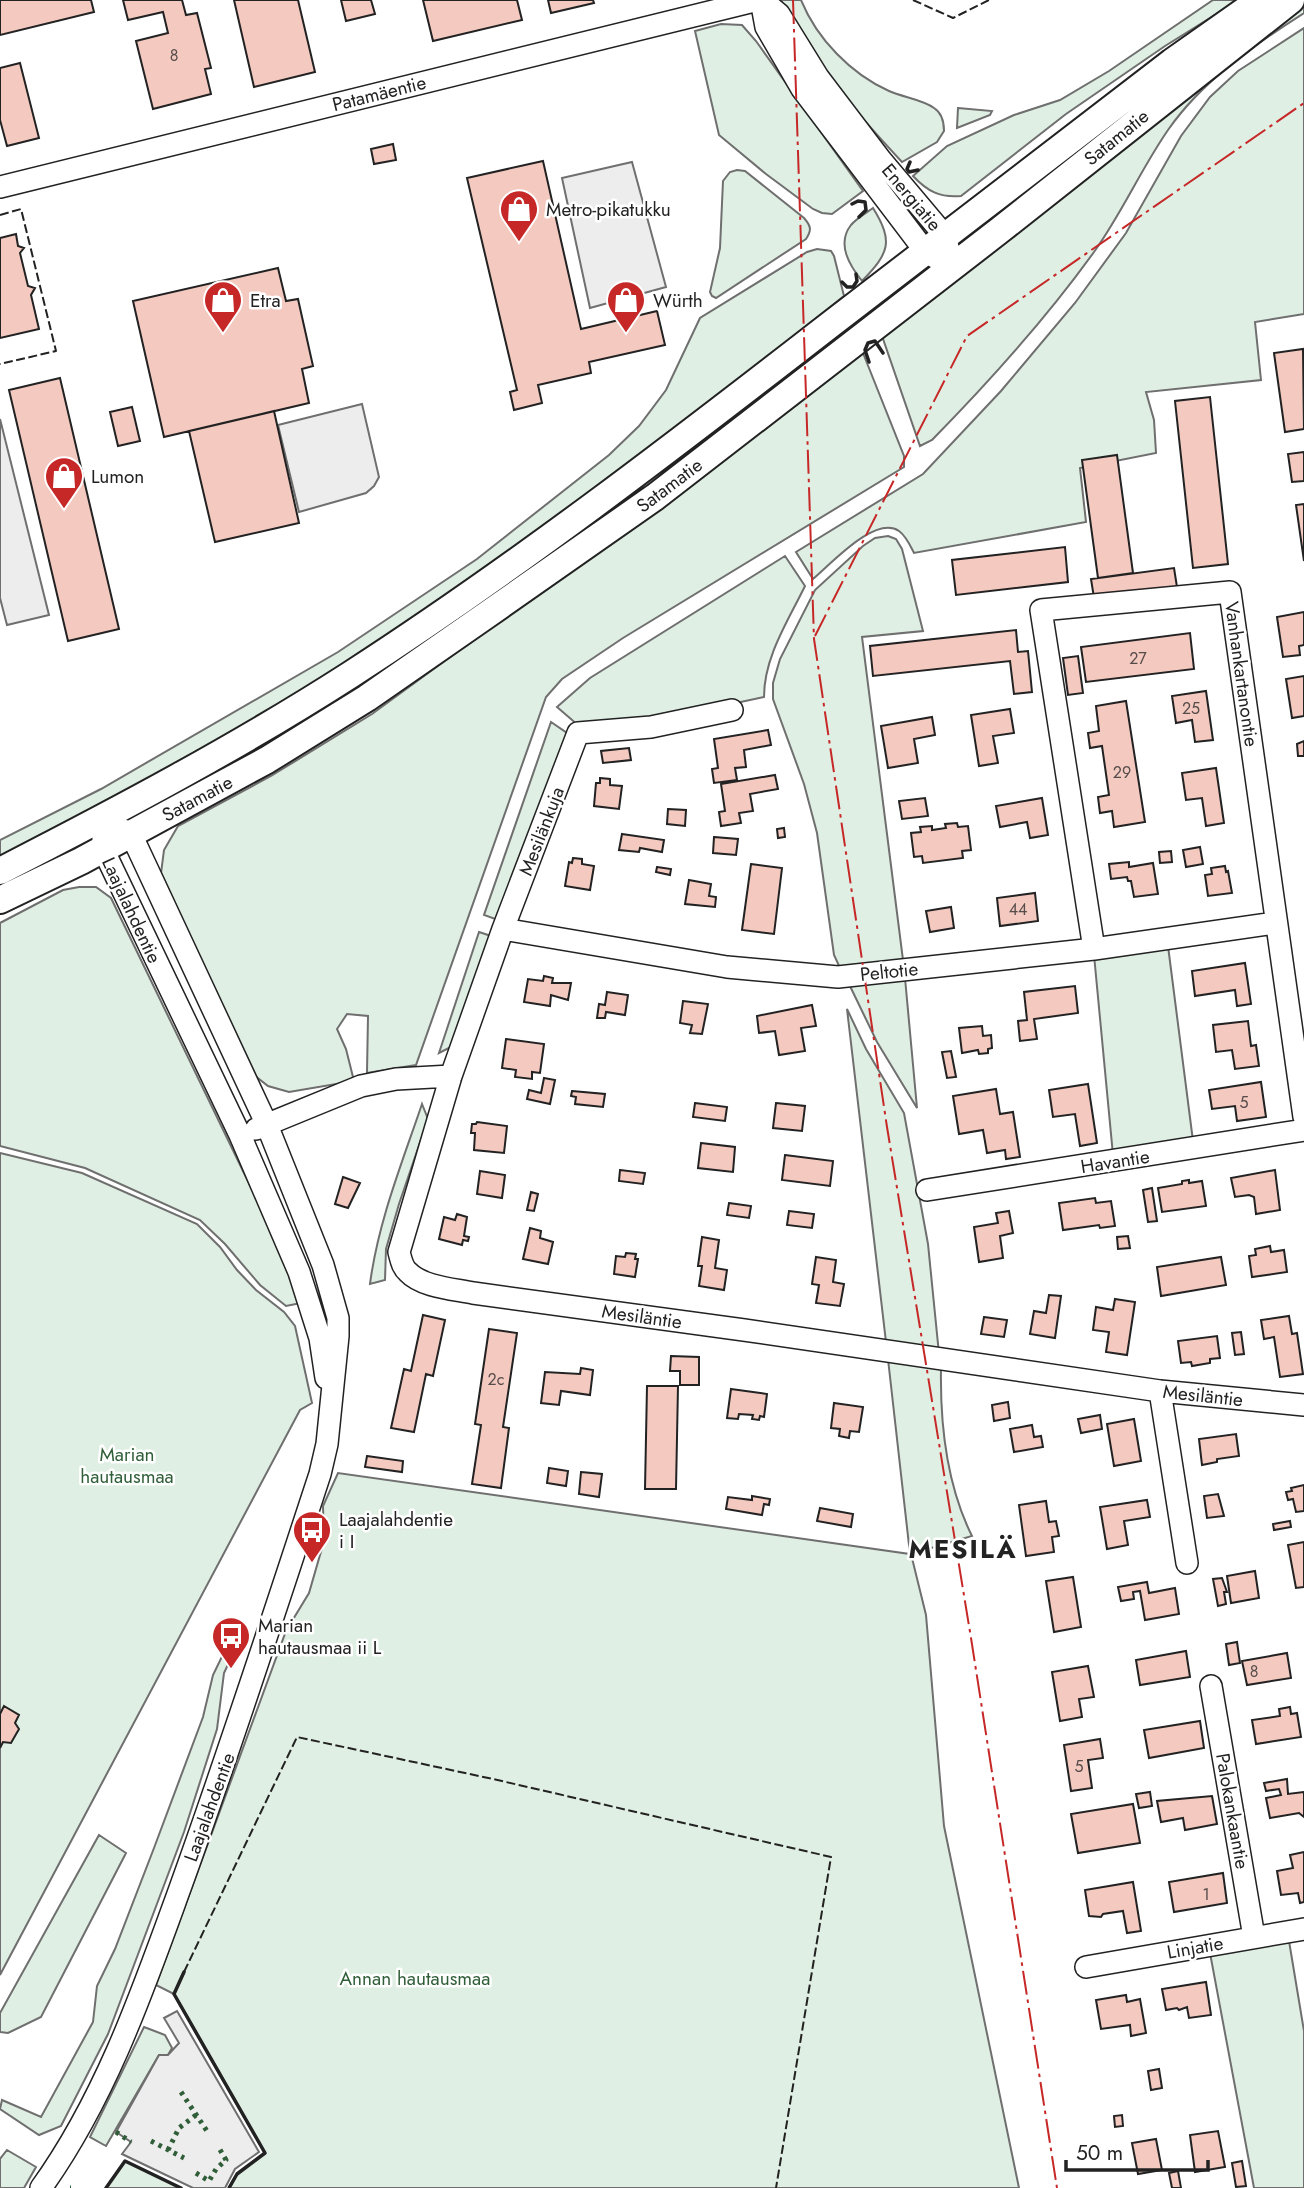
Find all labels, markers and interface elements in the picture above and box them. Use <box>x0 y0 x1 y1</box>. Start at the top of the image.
house number: 8 <box>170 44 178 67</box>
street label: Patamäentie <box>329 69 429 118</box>
street label: Satamatie <box>1078 103 1155 172</box>
street label: Energiatie <box>875 158 948 237</box>
shop icon: Metro-pikatukku <box>498 188 540 243</box>
place label: Metro-pikatukku <box>546 196 671 223</box>
shop icon: Etra <box>202 279 244 334</box>
shop icon: Würth <box>605 279 647 334</box>
place label: Etra <box>250 287 281 314</box>
place label: Würth <box>653 287 703 314</box>
street label: Satamatie <box>631 451 708 519</box>
shop icon: Lumon <box>43 455 85 510</box>
place label: Lumon <box>91 463 144 490</box>
street label: Vanhankartanontie <box>1218 600 1265 749</box>
house number: 27 <box>1129 647 1147 670</box>
house number: 25 <box>1182 697 1200 720</box>
house number: 29 <box>1113 761 1131 784</box>
street label: Satamatie <box>157 768 238 828</box>
street label: Mesilänkuja <box>512 783 571 880</box>
street label: Laajalahdentie <box>95 853 168 968</box>
house number: 44 <box>1009 898 1027 921</box>
street label: Peltotie <box>859 955 920 988</box>
house number: 5 <box>1239 1091 1249 1114</box>
street label: Havantie <box>1079 1143 1152 1180</box>
street label: Mesiläntie <box>600 1298 684 1336</box>
house number: 2c <box>488 1368 504 1391</box>
street label: Mesiläntie <box>1161 1378 1245 1413</box>
park label: Marian hautausmaa <box>80 1441 174 1490</box>
place label: Laajalahdentie i I <box>339 1506 453 1555</box>
bus stop icon: Laajalahdentie i I <box>291 1509 333 1564</box>
district label: MESILÄ <box>908 1530 1018 1568</box>
place label: Marian hautausmaa ii L <box>258 1612 382 1661</box>
bus stop icon: Marian hautausmaa ii L <box>210 1615 252 1670</box>
house number: 8 <box>1250 1660 1258 1683</box>
street label: Laajalahdentie <box>177 1749 242 1865</box>
street label: Palokankaantie <box>1209 1751 1256 1871</box>
house number: 5 <box>1074 1755 1084 1778</box>
house number: 1 <box>1202 1883 1210 1906</box>
street label: Linjatie <box>1165 1929 1226 1966</box>
park label: Annan hautausmaa <box>340 1965 490 1992</box>
scale bar <box>1066 2128 1208 2172</box>
text: 50 m <box>1076 2138 1123 2168</box>

